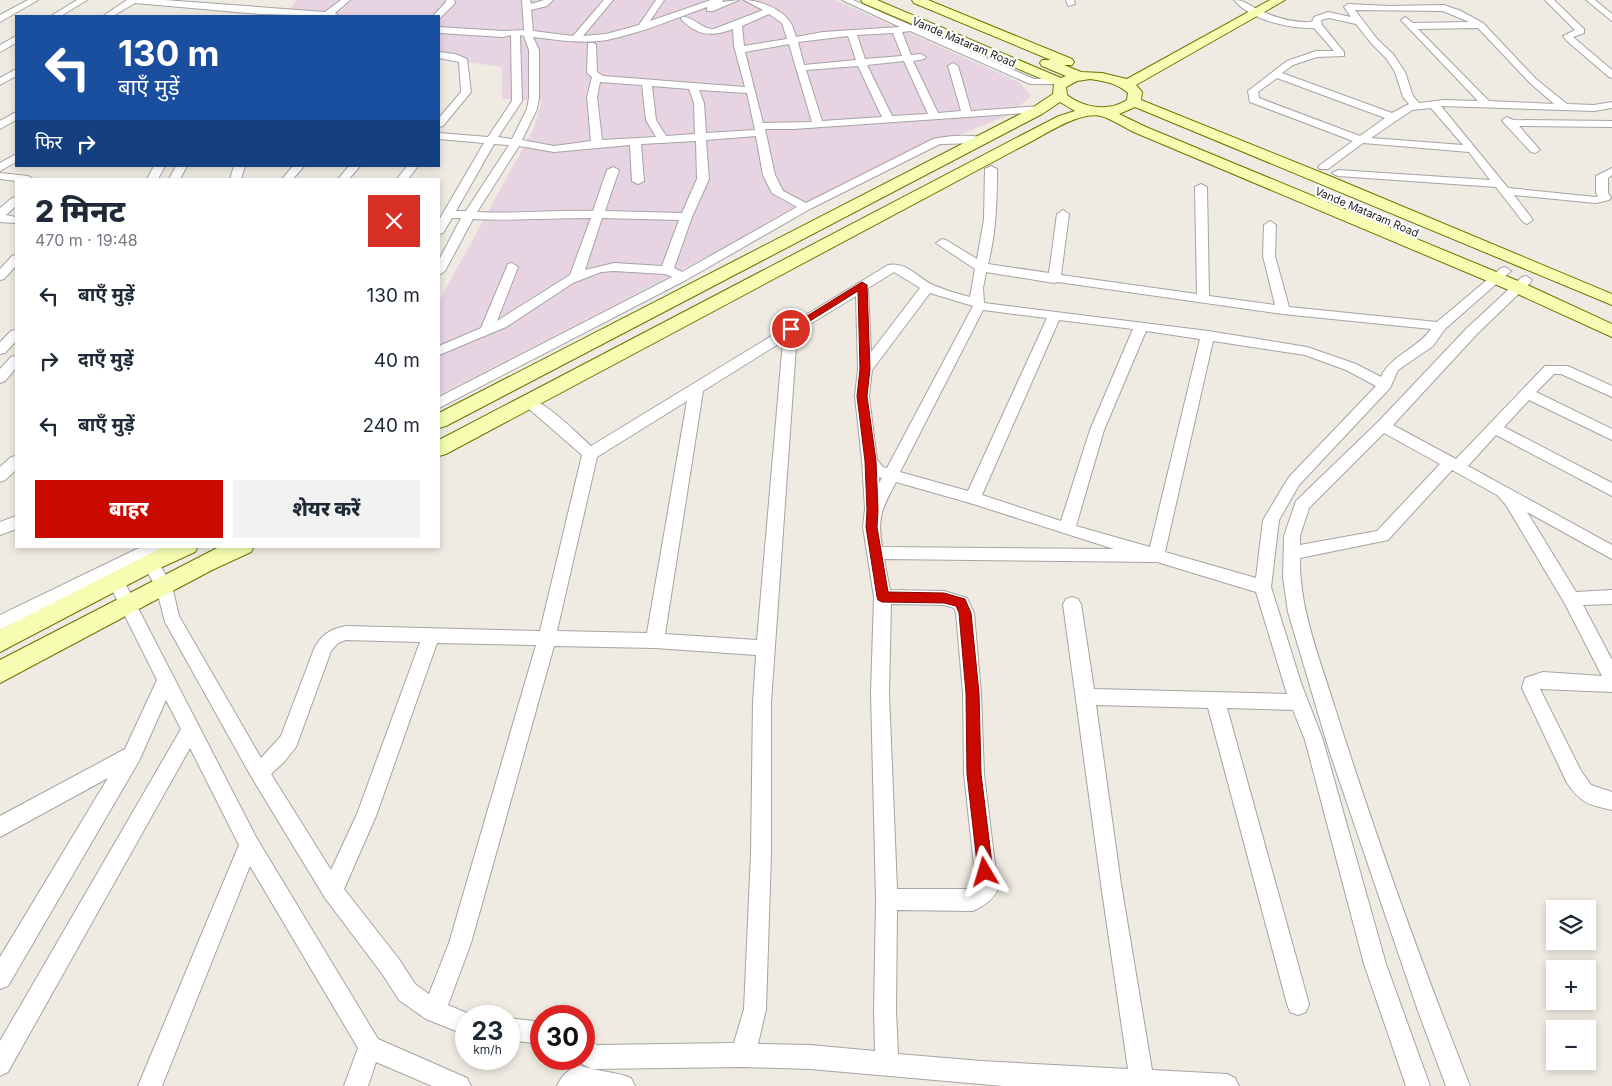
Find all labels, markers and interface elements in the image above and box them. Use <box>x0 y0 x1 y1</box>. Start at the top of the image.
street label: Vande Mataram Road <box>910 14 1018 70</box>
text: 130 m <box>118 32 220 74</box>
icon: left <box>35 35 100 100</box>
text: बाएँ मुड़ें <box>118 74 180 100</box>
icon: right <box>72 130 100 158</box>
text: फिर <box>35 131 62 154</box>
street label: Vande Mataram Road <box>1313 184 1421 240</box>
text: 2 मिनट <box>35 193 125 229</box>
button: close <box>368 195 420 247</box>
text: 470 m · 19:48 <box>35 230 138 250</box>
icon: left <box>35 282 63 310</box>
text: बाएँ मुड़ें <box>78 283 135 306</box>
text: 130 m <box>367 284 420 307</box>
pin <box>770 308 812 350</box>
icon: arrive <box>777 315 805 343</box>
icon: right <box>35 347 63 375</box>
text: दाएँ मुड़ें <box>78 348 134 371</box>
text: 40 m <box>374 349 420 372</box>
icon: left <box>35 412 63 440</box>
text: बाएँ मुड़ें <box>78 413 135 436</box>
text: 240 m <box>362 414 420 437</box>
button: बाहर <box>35 480 223 538</box>
button: शेयर करें <box>233 480 420 538</box>
position arrow <box>958 845 1010 897</box>
map controls <box>1546 900 1596 1070</box>
button: layers <box>1546 900 1596 950</box>
button: + <box>1546 960 1596 1010</box>
speed limit sign: 30 <box>530 1005 595 1070</box>
text: 23 <box>472 1016 503 1046</box>
button: − <box>1546 1020 1596 1070</box>
text: km/h <box>473 1042 502 1057</box>

